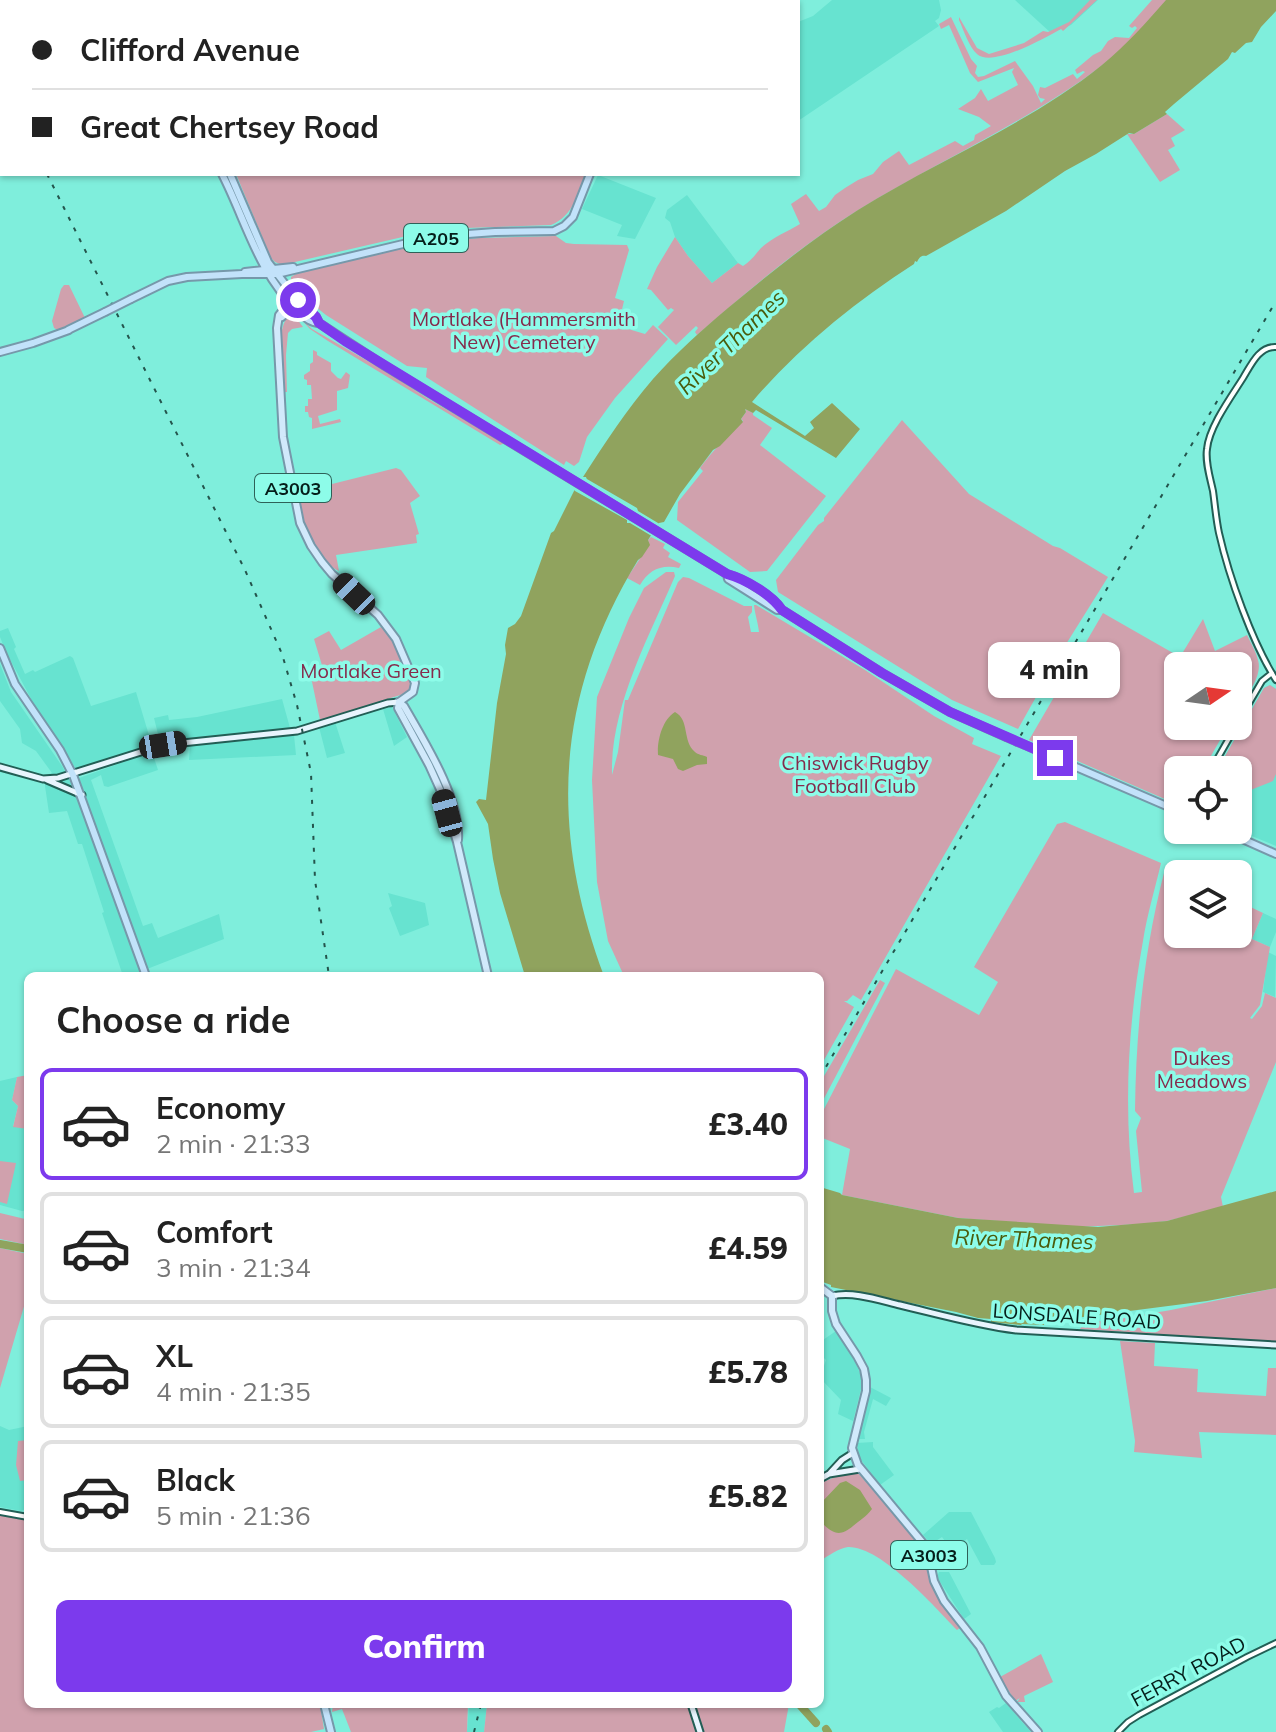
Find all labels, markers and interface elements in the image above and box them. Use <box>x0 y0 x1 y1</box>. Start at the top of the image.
text: Clifford Avenue <box>80 31 300 69</box>
text: Great Chertsey Road <box>80 108 379 146</box>
road number: A205 <box>404 224 468 252</box>
route start <box>280 282 316 318</box>
water label: River Thames <box>671 284 791 400</box>
park label: Mortlake (Hammersmith New) Cemetery <box>412 306 636 354</box>
road number: A3003 <box>255 474 331 502</box>
car <box>328 569 380 619</box>
callout: 4 min <box>989 642 1121 698</box>
north arrow <box>1164 652 1252 740</box>
map controls <box>1164 652 1252 948</box>
text: 4 min <box>1019 653 1089 686</box>
park label: Mortlake Green <box>300 658 442 683</box>
car <box>137 729 189 761</box>
route end <box>1037 740 1073 776</box>
park label: Chiswick Rugby Football Club <box>781 750 929 798</box>
button: locate <box>1164 756 1252 844</box>
car <box>429 787 465 839</box>
button: layers <box>1164 860 1252 948</box>
text: Choose a ride <box>56 997 290 1042</box>
park label: Dukes Meadows <box>1157 1045 1247 1093</box>
icon: car <box>60 1088 132 1160</box>
text: Economy <box>156 1089 285 1127</box>
text: £3.40 <box>708 1105 788 1143</box>
text: 2 min · 21:33 <box>156 1127 311 1160</box>
icon: car <box>60 1212 132 1284</box>
text: Comfort <box>156 1213 273 1251</box>
water label: River Thames <box>954 1223 1094 1255</box>
text: £4.59 <box>708 1229 788 1267</box>
text: 3 min · 21:34 <box>156 1251 311 1284</box>
street label: LONSDALE ROAD <box>992 1298 1162 1334</box>
icon: car <box>60 1336 132 1408</box>
text: XL <box>156 1337 193 1375</box>
text: £5.78 <box>708 1353 788 1391</box>
text: 4 min · 21:35 <box>156 1375 311 1408</box>
icon: car <box>60 1460 132 1532</box>
text: Black <box>156 1461 235 1499</box>
text: £5.82 <box>708 1477 788 1515</box>
text: 5 min · 21:36 <box>156 1499 311 1532</box>
road number: A3003 <box>891 1541 967 1569</box>
button: Confirm <box>56 1600 792 1692</box>
street label: FERRY ROAD <box>1126 1630 1250 1712</box>

